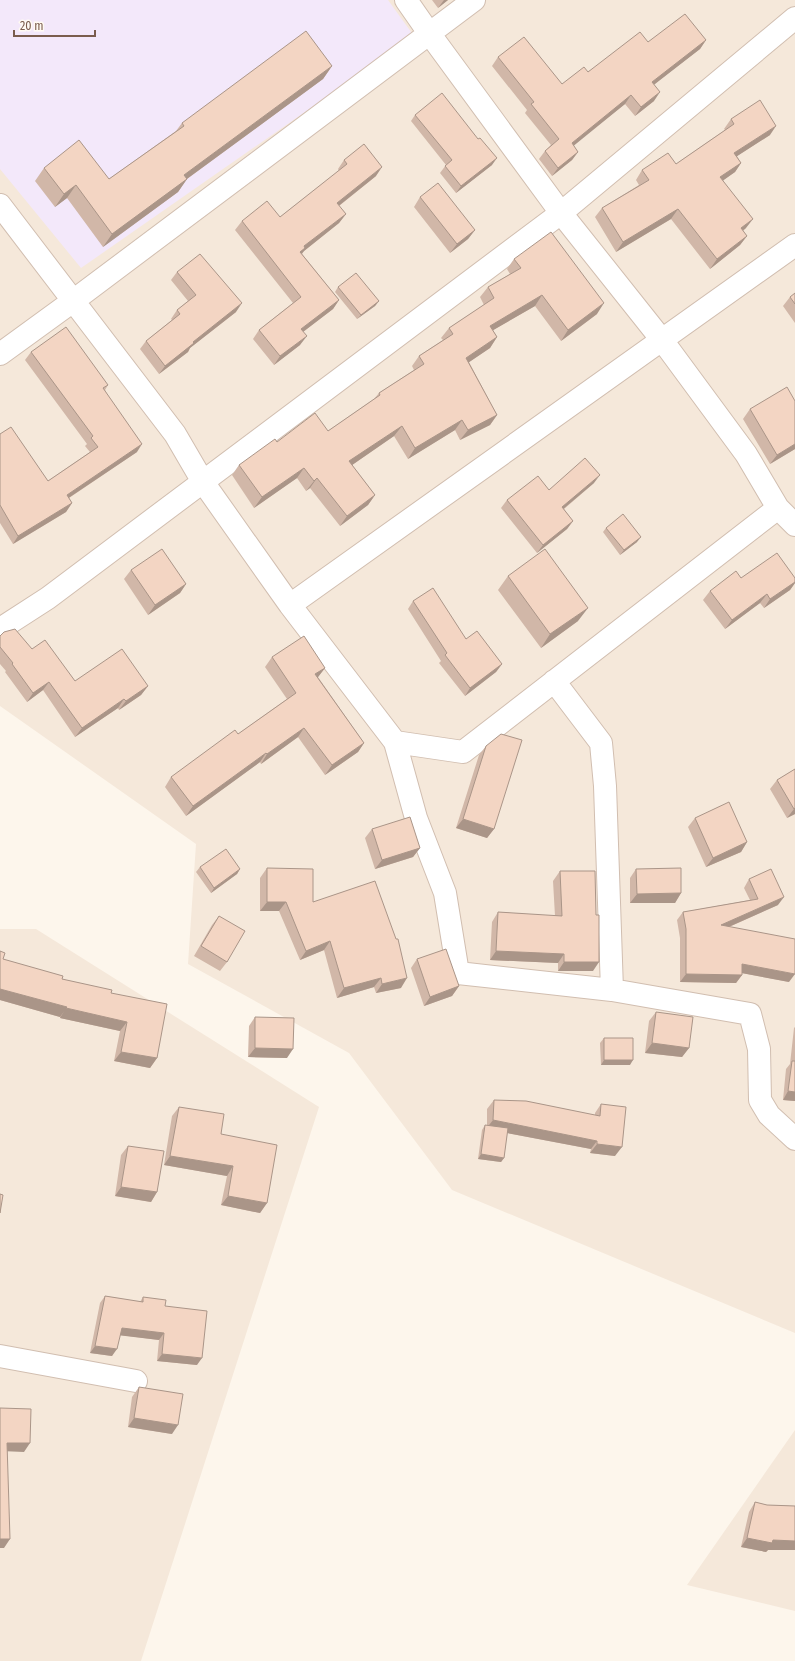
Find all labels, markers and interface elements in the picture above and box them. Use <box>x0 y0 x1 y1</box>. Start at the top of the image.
scale bar <box>14 12 95 38</box>
text: 20 m <box>20 19 44 33</box>

